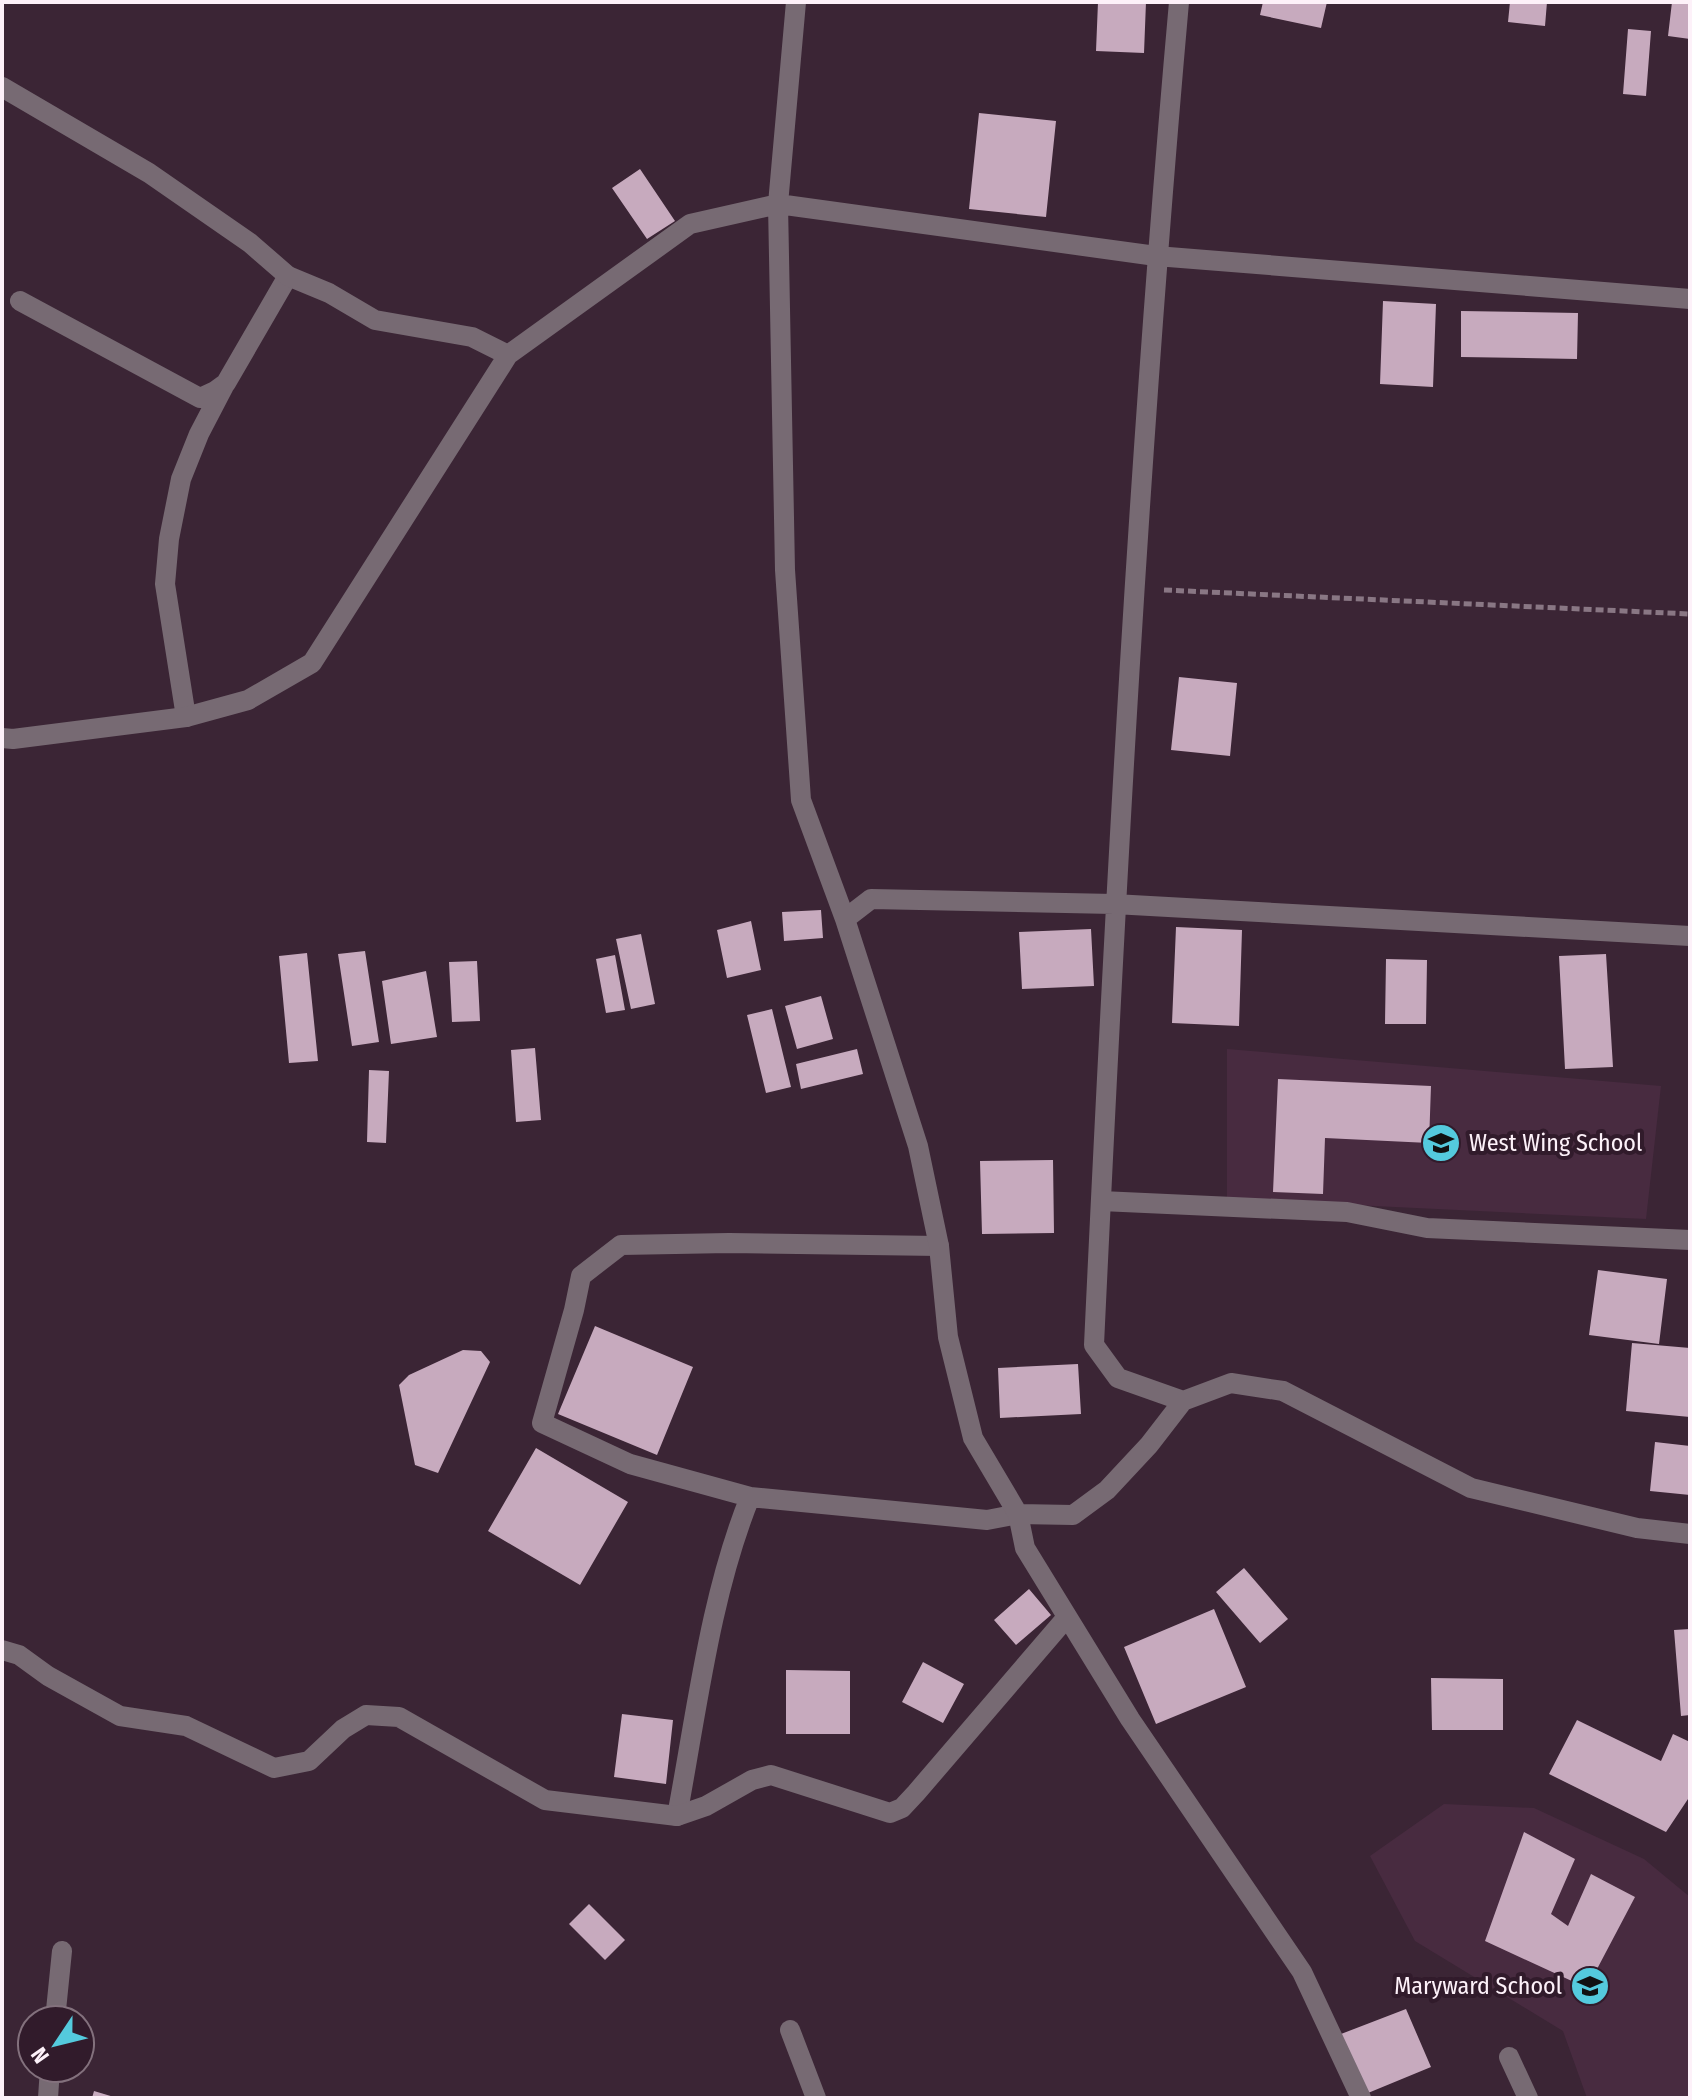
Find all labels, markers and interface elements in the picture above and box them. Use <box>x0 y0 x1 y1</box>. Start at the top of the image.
school or university icon: West Wing School <box>1420 1122 1462 1164</box>
place label: West Wing School <box>1469 1129 1642 1157</box>
school or university icon: Maryward School <box>1569 1965 1611 2007</box>
place label: Maryward School <box>1394 1972 1562 2000</box>
north arrow <box>16 2004 96 2084</box>
text: N <box>25 2042 55 2068</box>

